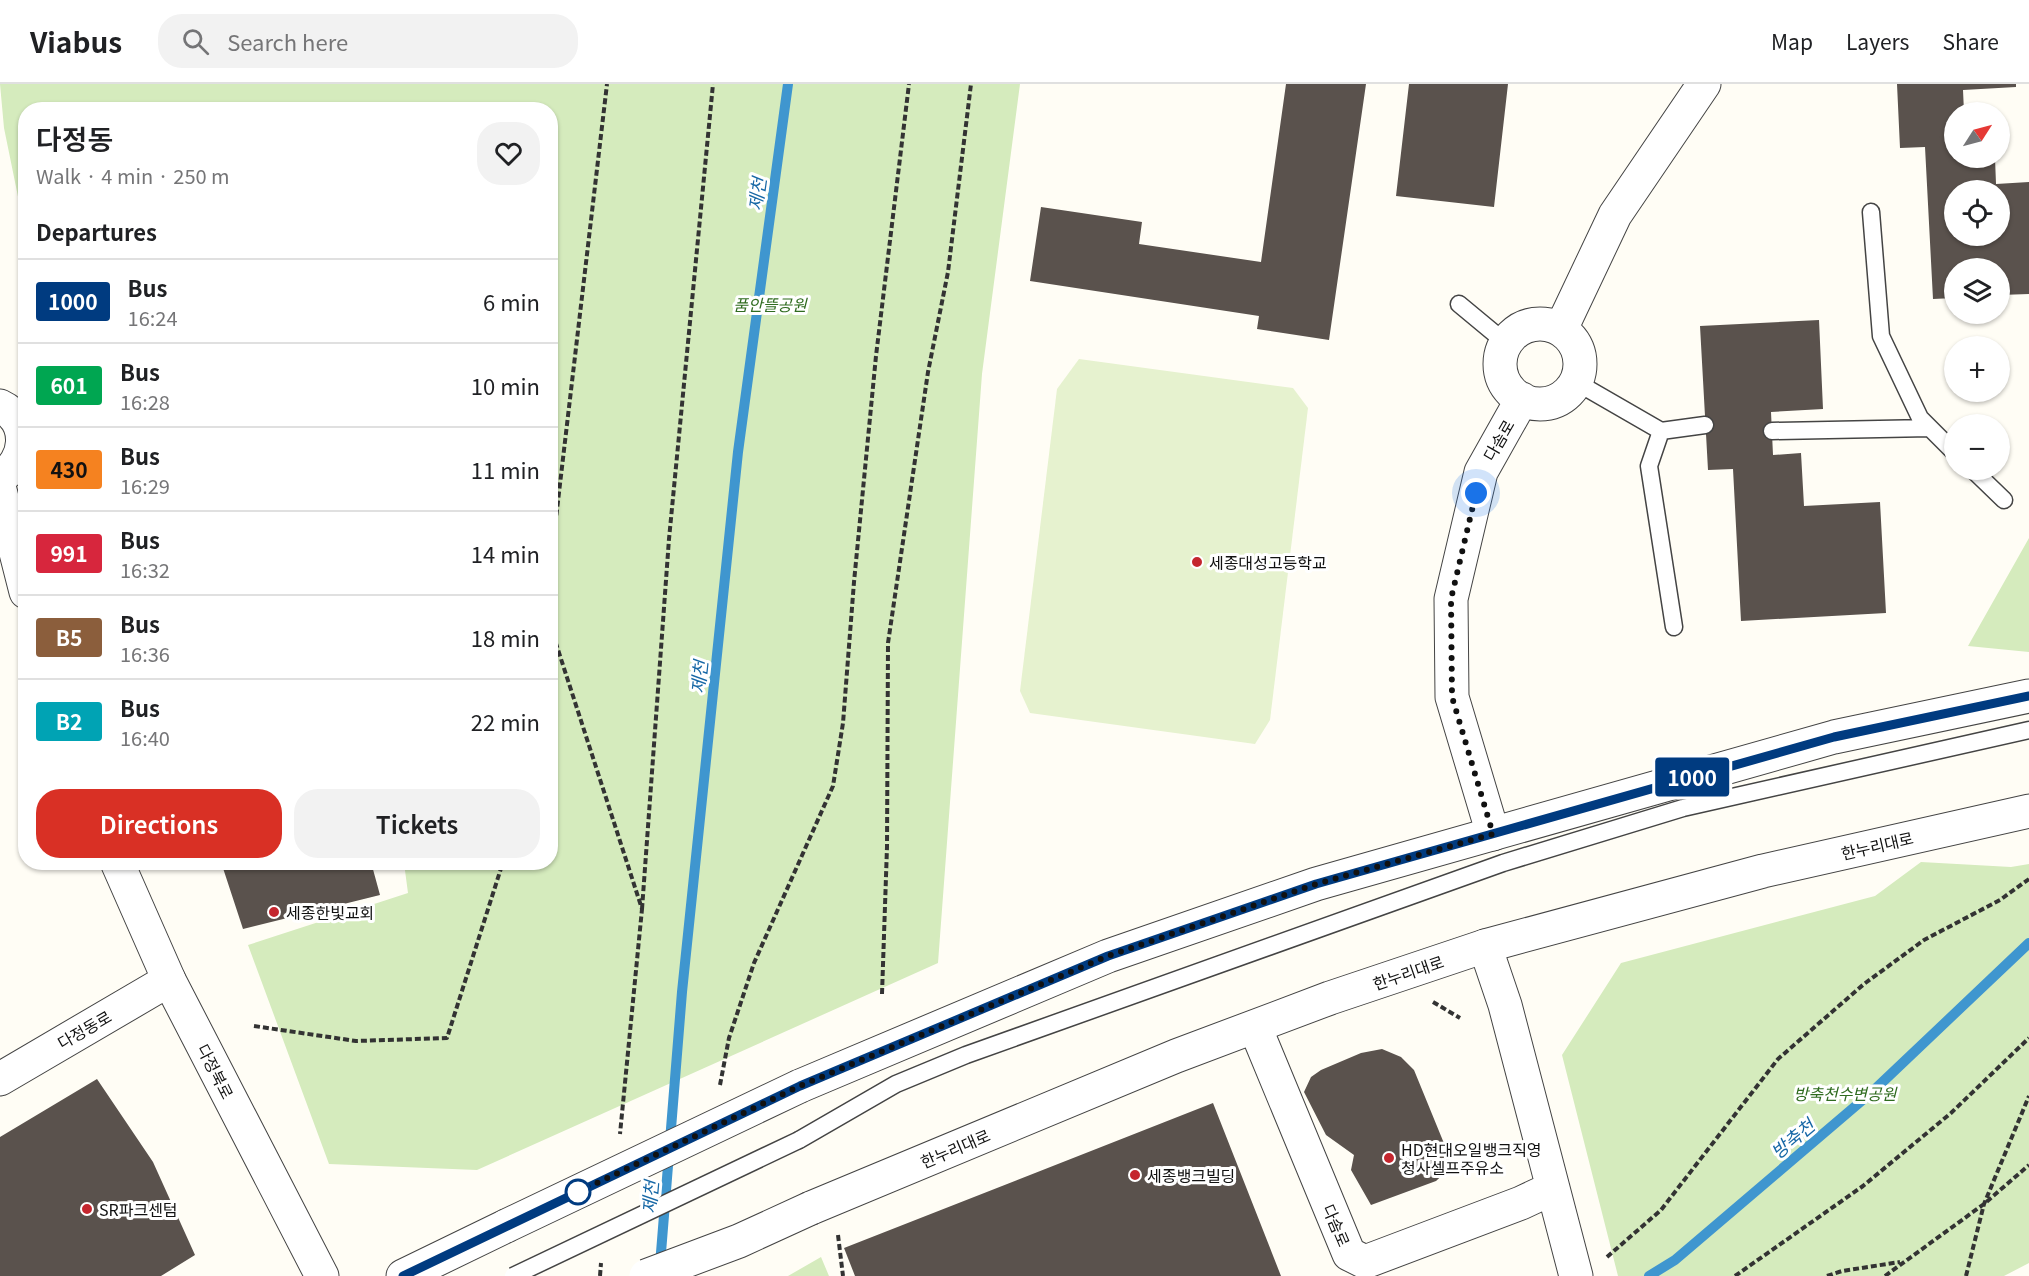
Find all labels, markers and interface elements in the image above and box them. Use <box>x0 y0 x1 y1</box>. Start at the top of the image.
search box <box>158 14 578 68</box>
text: Viabus <box>30 21 122 61</box>
icon: search <box>179 25 212 58</box>
text: Search here <box>227 25 348 57</box>
text: Map <box>1771 26 1813 56</box>
text: Layers <box>1846 26 1909 56</box>
text: Share <box>1942 26 1999 56</box>
north arrow <box>1944 102 2010 168</box>
map controls <box>1944 102 2010 480</box>
text: 다정동 <box>36 118 113 158</box>
button: heart <box>477 122 540 185</box>
text: Walk · 4 min · 250 m <box>36 161 230 190</box>
water label: 제천 <box>741 173 772 212</box>
button: locate <box>1944 180 2010 246</box>
text: Departures <box>36 215 157 247</box>
button: layers <box>1944 258 2010 324</box>
text: Bus <box>128 271 167 303</box>
text: 6 min <box>483 285 540 317</box>
text: 1000 <box>48 286 98 316</box>
park label: 품안뜰공원 <box>733 292 808 316</box>
text: 16:24 <box>128 303 178 332</box>
button: + <box>1944 336 2010 402</box>
text: Bus <box>120 355 160 387</box>
text: 10 min <box>471 369 540 401</box>
text: 601 <box>50 370 88 400</box>
text: 16:28 <box>120 387 170 416</box>
button: − <box>1944 414 2010 480</box>
street label: 다솜로 <box>1477 415 1520 465</box>
text: Bus <box>120 439 160 471</box>
text: 11 min <box>471 453 540 485</box>
text: 430 <box>50 454 88 484</box>
text: 16:29 <box>120 471 170 500</box>
your location <box>1461 478 1491 508</box>
text: Bus <box>120 523 160 555</box>
text: 14 min <box>471 537 540 569</box>
text: 991 <box>50 538 88 568</box>
place label: 세종대성고등학교 <box>1209 550 1327 574</box>
text: 16:32 <box>120 555 170 584</box>
marker: 세종대성고등학교 <box>1190 555 1204 569</box>
text: Bus <box>120 607 160 639</box>
text: 18 min <box>471 621 540 653</box>
text: B5 <box>56 622 82 652</box>
text: 16:36 <box>120 639 170 668</box>
water label: 제천 <box>683 657 713 695</box>
text: Bus <box>120 691 160 723</box>
text: 22 min <box>471 705 540 737</box>
text: B2 <box>56 706 82 736</box>
text: 16:40 <box>120 723 170 752</box>
line badge: 1000 <box>1650 758 1734 796</box>
text: 1000 <box>1667 762 1717 792</box>
button: Directions <box>36 789 282 858</box>
button: Tickets <box>294 789 540 858</box>
street label: 한누리대로 <box>1838 825 1916 865</box>
place label: 세종한빛교회 <box>286 900 374 924</box>
marker: 세종한빛교회 <box>267 905 281 919</box>
street label: 한누리대로 <box>1369 949 1447 995</box>
street label: 다정동로 <box>52 1004 116 1054</box>
street label: 다정북로 <box>192 1039 240 1103</box>
park label: 방축천수변공원 <box>1793 1081 1898 1105</box>
water label: 방축천 <box>1765 1111 1821 1164</box>
street label: 한누리대로 <box>916 1122 994 1173</box>
place label: HD현대오일뱅크직영 청사셀프주유소 <box>1401 1137 1541 1179</box>
marker: HD현대오일뱅크직영 청사셀프주유소 <box>1382 1151 1396 1165</box>
place label: 세종뱅크빌딩 <box>1147 1163 1235 1187</box>
marker: 세종뱅크빌딩 <box>1128 1168 1142 1182</box>
water label: 제천 <box>635 1177 664 1215</box>
unlabelled marker <box>565 1179 591 1205</box>
place label: SR파크센텀 <box>99 1197 178 1221</box>
street label: 다솜로 <box>1317 1200 1357 1250</box>
marker: SR파크센텀 <box>80 1202 94 1216</box>

